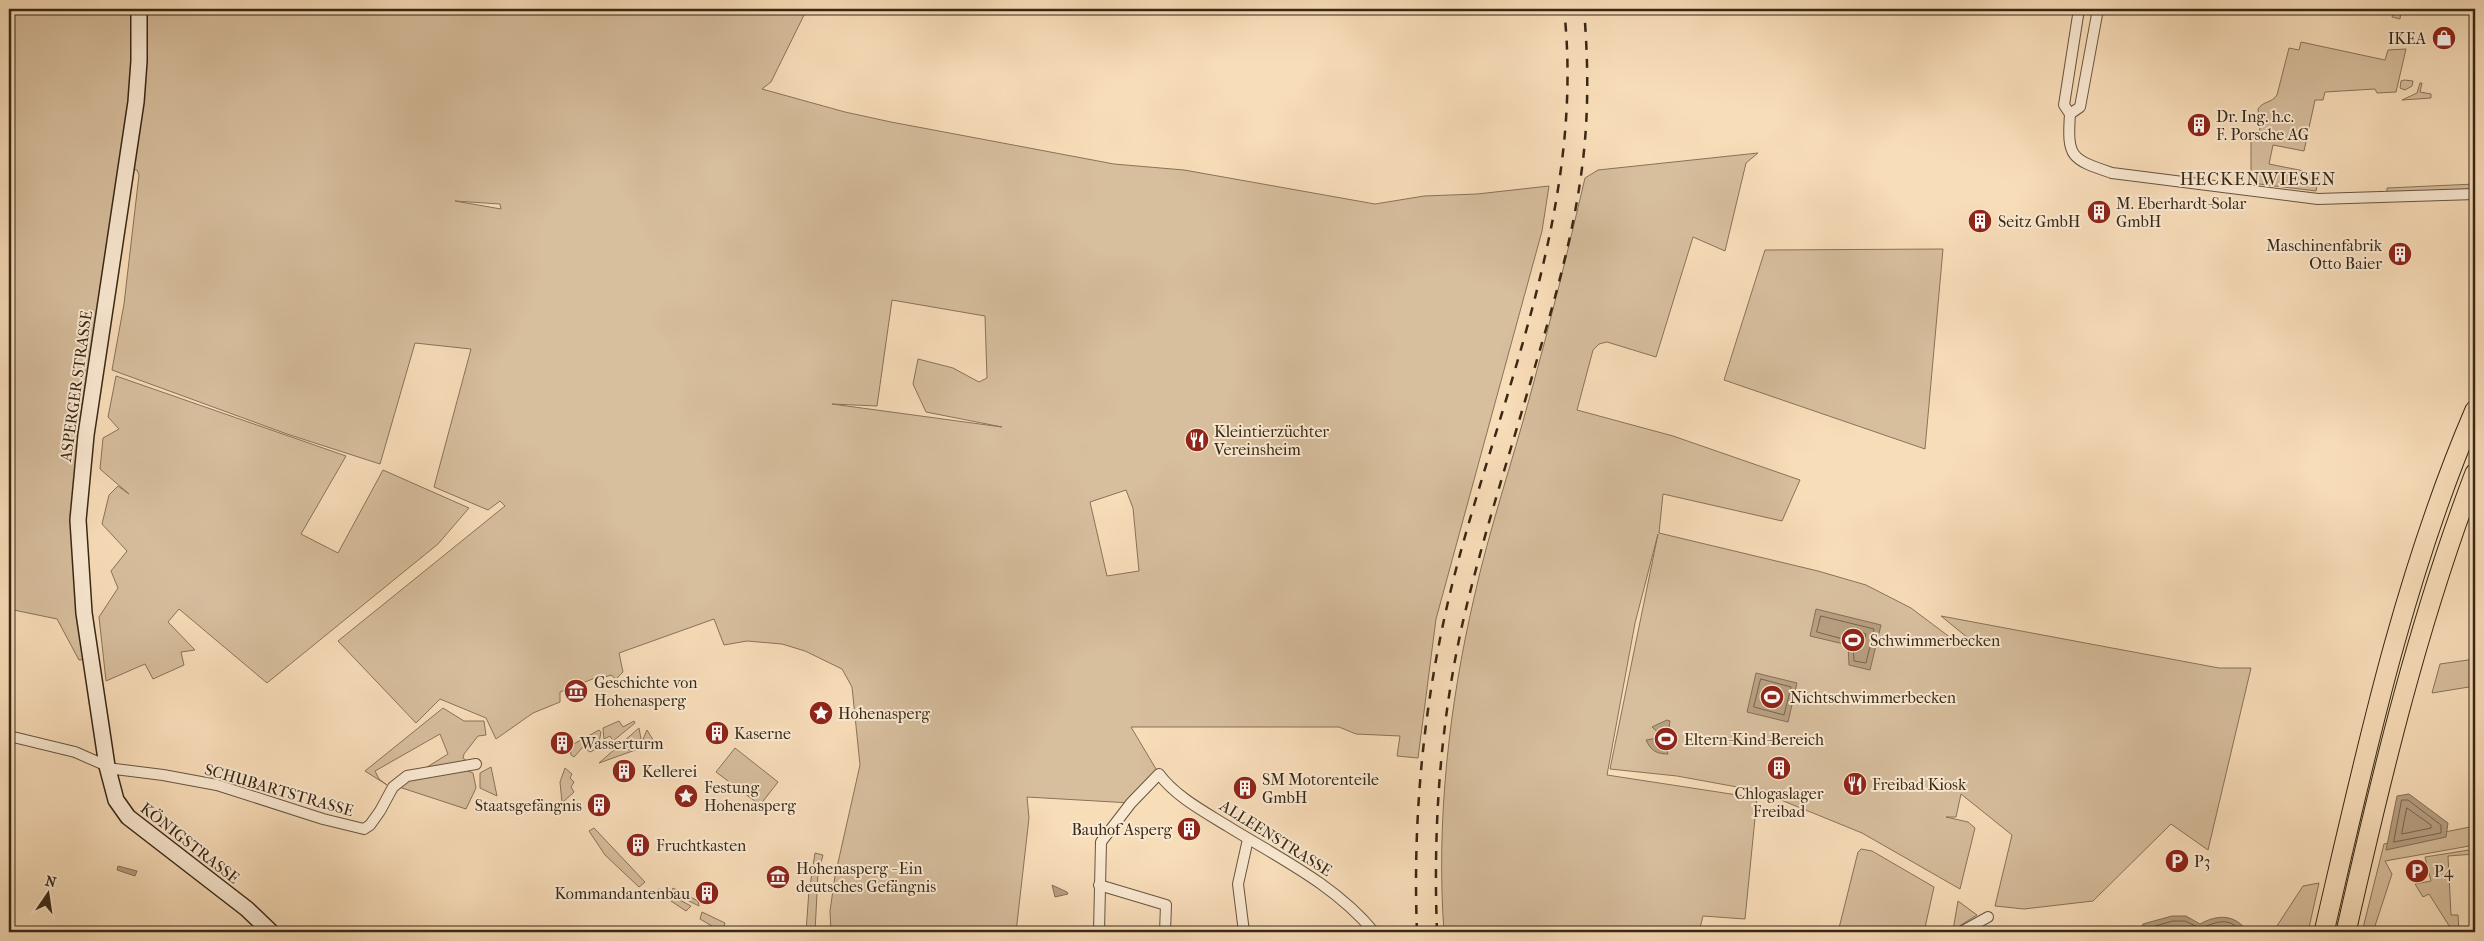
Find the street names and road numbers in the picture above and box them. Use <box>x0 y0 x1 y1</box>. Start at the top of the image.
street label: ASPERGER STRASSE <box>56 309 96 464</box>
street label: SCHUBARTSTRASSE <box>202 760 356 820</box>
street label: ALLEENSTRASSE <box>1216 795 1336 880</box>
street label: KÖNIGSTRASSE <box>137 798 243 888</box>

